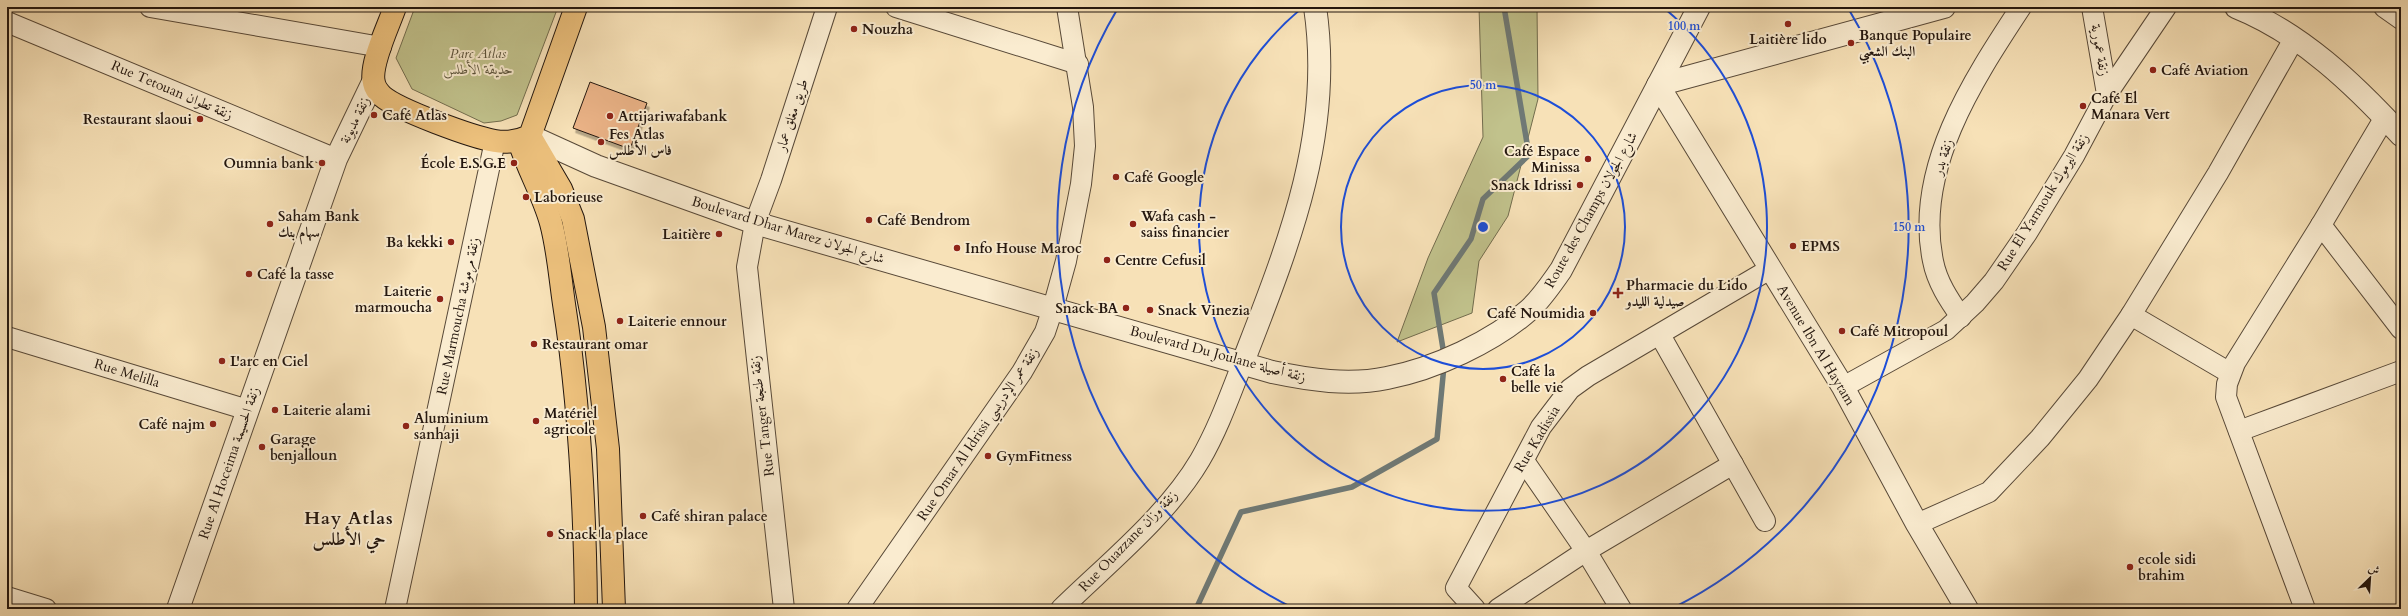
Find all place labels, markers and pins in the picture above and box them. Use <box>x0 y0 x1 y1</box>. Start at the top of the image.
marker: Laitière lido <box>1783 19 1793 29</box>
place label: Nouzha <box>862 20 913 39</box>
marker: Nouzha <box>849 24 859 34</box>
place label: Banque Populaire البنك الشعبي <box>1859 26 1972 65</box>
place label: Laitière lido <box>1749 30 1827 49</box>
marker: Banque Populaire البنك الشعبي <box>1846 38 1856 48</box>
place label: Café Aviation <box>2161 61 2249 80</box>
marker: Café Aviation <box>2148 65 2158 75</box>
place label: Café El Manara Vert <box>2091 89 2170 124</box>
marker: Café El Manara Vert <box>2078 101 2088 111</box>
place label: Café Atlas <box>382 106 447 125</box>
place label: Attijariwafabank <box>618 107 727 126</box>
place label: Restaurant slaoui <box>83 110 193 129</box>
marker: Café Atlas <box>369 110 379 120</box>
marker: Attijariwafabank <box>605 111 615 121</box>
marker: Restaurant slaoui <box>195 114 205 124</box>
place label: Fes Atlas فاس الأطلس <box>609 125 672 160</box>
marker: Fes Atlas فاس الأطلس <box>596 137 606 147</box>
place label: Café Espace Minissa <box>1504 142 1580 177</box>
place label: École E.S.G.E <box>420 153 506 173</box>
place label: Oumnia bank <box>224 154 314 173</box>
marker: Café Espace Minissa <box>1583 154 1593 164</box>
marker: Oumnia bank <box>317 158 327 168</box>
marker: École E.S.G.E <box>509 158 519 168</box>
place label: Café Google <box>1124 168 1204 187</box>
marker: Café Google <box>1111 172 1121 182</box>
place label: Snack Idrissi <box>1491 176 1573 195</box>
marker: Snack Idrissi <box>1575 180 1585 190</box>
place label: Laborieuse <box>534 188 603 207</box>
marker: Laborieuse <box>521 192 531 202</box>
place label: Saham Bank سهام بنك <box>278 207 360 245</box>
place label: Wafa cash - saiss financier <box>1140 207 1229 242</box>
place label: Café Bendrom <box>877 211 970 230</box>
marker: Café Bendrom <box>864 215 874 225</box>
marker: Saham Bank سهام بنك <box>265 219 275 229</box>
marker: Wafa cash - saiss financier <box>1128 219 1138 229</box>
centre of rings <box>1476 220 1490 234</box>
place label: Laitière <box>662 225 711 244</box>
marker: Laitière <box>714 229 724 239</box>
place label: Ba kekki <box>386 233 444 252</box>
marker: Ba kekki <box>446 237 456 247</box>
place label: EPMS <box>1801 237 1840 256</box>
place label: Info House Maroc <box>965 239 1082 258</box>
marker: EPMS <box>1788 241 1798 251</box>
marker: Info House Maroc <box>952 243 962 253</box>
place label: Centre Cefusil <box>1115 251 1206 270</box>
marker: Centre Cefusil <box>1102 255 1112 265</box>
place label: Café la tasse <box>257 265 334 284</box>
marker: Café la tasse <box>244 269 254 279</box>
place label: Pharmacie du Lido صيدلية الليدو <box>1624 276 1747 311</box>
place label: Laiterie marmoucha <box>355 282 432 317</box>
marker: Pharmacie du Lido صيدلية الليدو <box>1613 288 1623 298</box>
marker: Laiterie marmoucha <box>435 294 445 304</box>
place label: Snack BA <box>1055 299 1118 318</box>
place label: Snack Vinezia <box>1158 301 1250 320</box>
marker: Snack BA <box>1121 303 1131 313</box>
place label: Café Noumidia <box>1487 304 1585 323</box>
marker: Snack Vinezia <box>1145 305 1155 315</box>
marker: Café Noumidia <box>1588 308 1598 318</box>
place label: Laiterie ennour <box>628 312 727 331</box>
marker: Laiterie ennour <box>615 316 625 326</box>
place label: Café Mitropoul <box>1850 322 1948 341</box>
marker: Café Mitropoul <box>1837 326 1847 336</box>
place label: Restaurant omar <box>542 335 648 354</box>
marker: Restaurant omar <box>529 339 539 349</box>
place label: L'arc en Ciel <box>230 352 308 371</box>
marker: L'arc en Ciel <box>217 356 227 366</box>
place label: Café la belle vie <box>1511 362 1564 397</box>
marker: Café la belle vie <box>1498 374 1508 384</box>
place label: Laiterie alami <box>283 401 371 420</box>
place label: Matériel agricole <box>544 404 597 439</box>
marker: Laiterie alami <box>270 405 280 415</box>
place label: Aluminium sanhaji <box>414 409 489 444</box>
place label: Café najm <box>138 415 205 434</box>
marker: Matériel agricole <box>531 416 541 426</box>
marker: Café najm <box>208 419 218 429</box>
marker: Aluminium sanhaji <box>401 421 411 431</box>
place label: Garage benjalloun <box>270 430 337 465</box>
marker: Garage benjalloun <box>257 442 267 452</box>
place label: GymFitness <box>996 447 1072 466</box>
marker: GymFitness <box>983 451 993 461</box>
place label: Café shiran palace <box>651 507 768 526</box>
marker: Café shiran palace <box>638 511 648 521</box>
place label: Snack la place <box>558 525 648 544</box>
marker: Snack la place <box>545 529 555 539</box>
place label: ecole sidi brahim <box>2138 550 2197 585</box>
marker: ecole sidi brahim <box>2125 562 2135 572</box>

